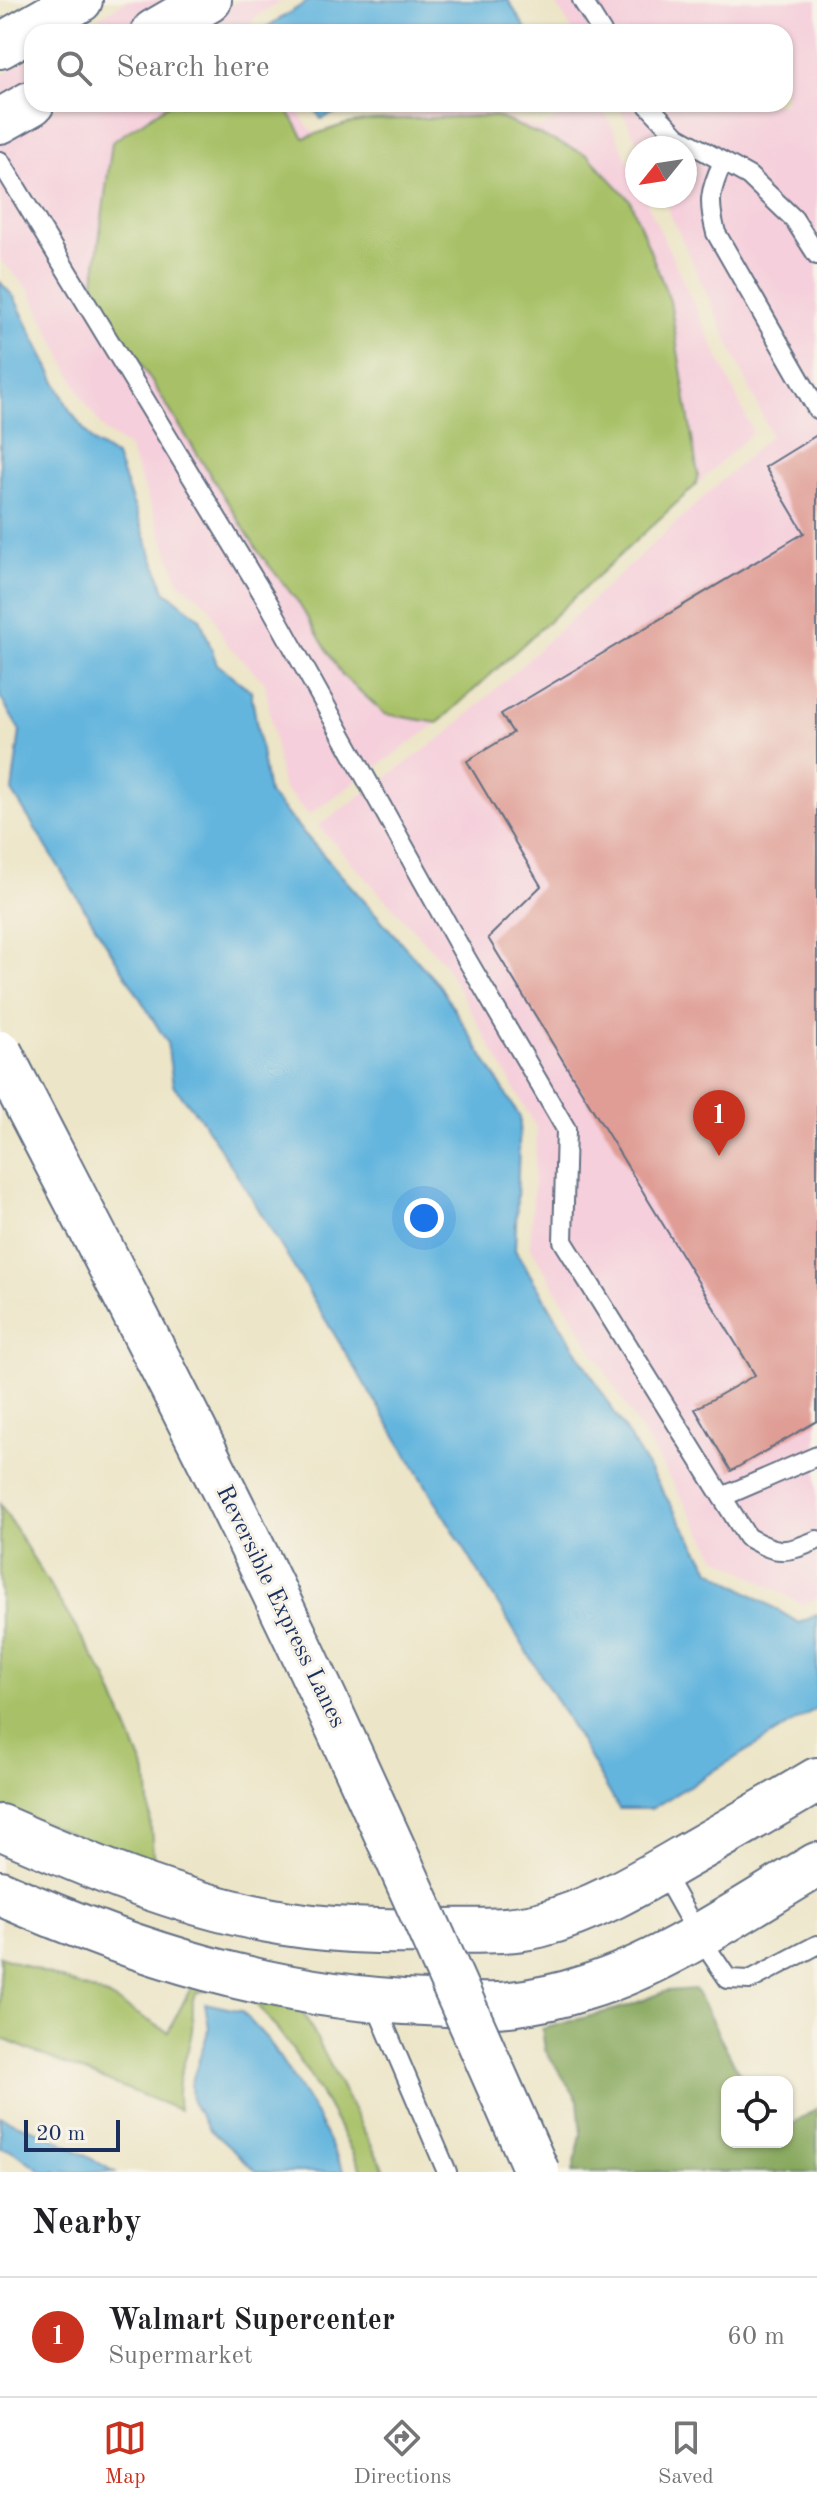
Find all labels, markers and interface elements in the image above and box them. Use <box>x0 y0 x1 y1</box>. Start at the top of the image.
search box <box>24 24 793 112</box>
icon: search <box>52 46 96 90</box>
text: Search here <box>116 53 270 83</box>
north arrow <box>625 136 697 208</box>
pin: 1 <box>693 1090 745 1156</box>
your location <box>404 1198 444 1238</box>
street label: Reversible Express Lanes <box>211 1482 349 1732</box>
map controls <box>721 2076 793 2148</box>
button: locate <box>721 2076 793 2148</box>
scale bar <box>24 2116 120 2152</box>
text: 20 m <box>36 2123 85 2145</box>
text: Nearby <box>32 2207 142 2241</box>
text: Walmart Supercenter <box>108 2306 395 2336</box>
text: 1 <box>50 2324 66 2350</box>
text: 60 m <box>727 2324 785 2350</box>
text: Supermarket <box>108 2343 253 2369</box>
tab: Map <box>103 2416 147 2491</box>
tab: Directions <box>354 2416 451 2491</box>
tab: Saved <box>658 2416 714 2491</box>

